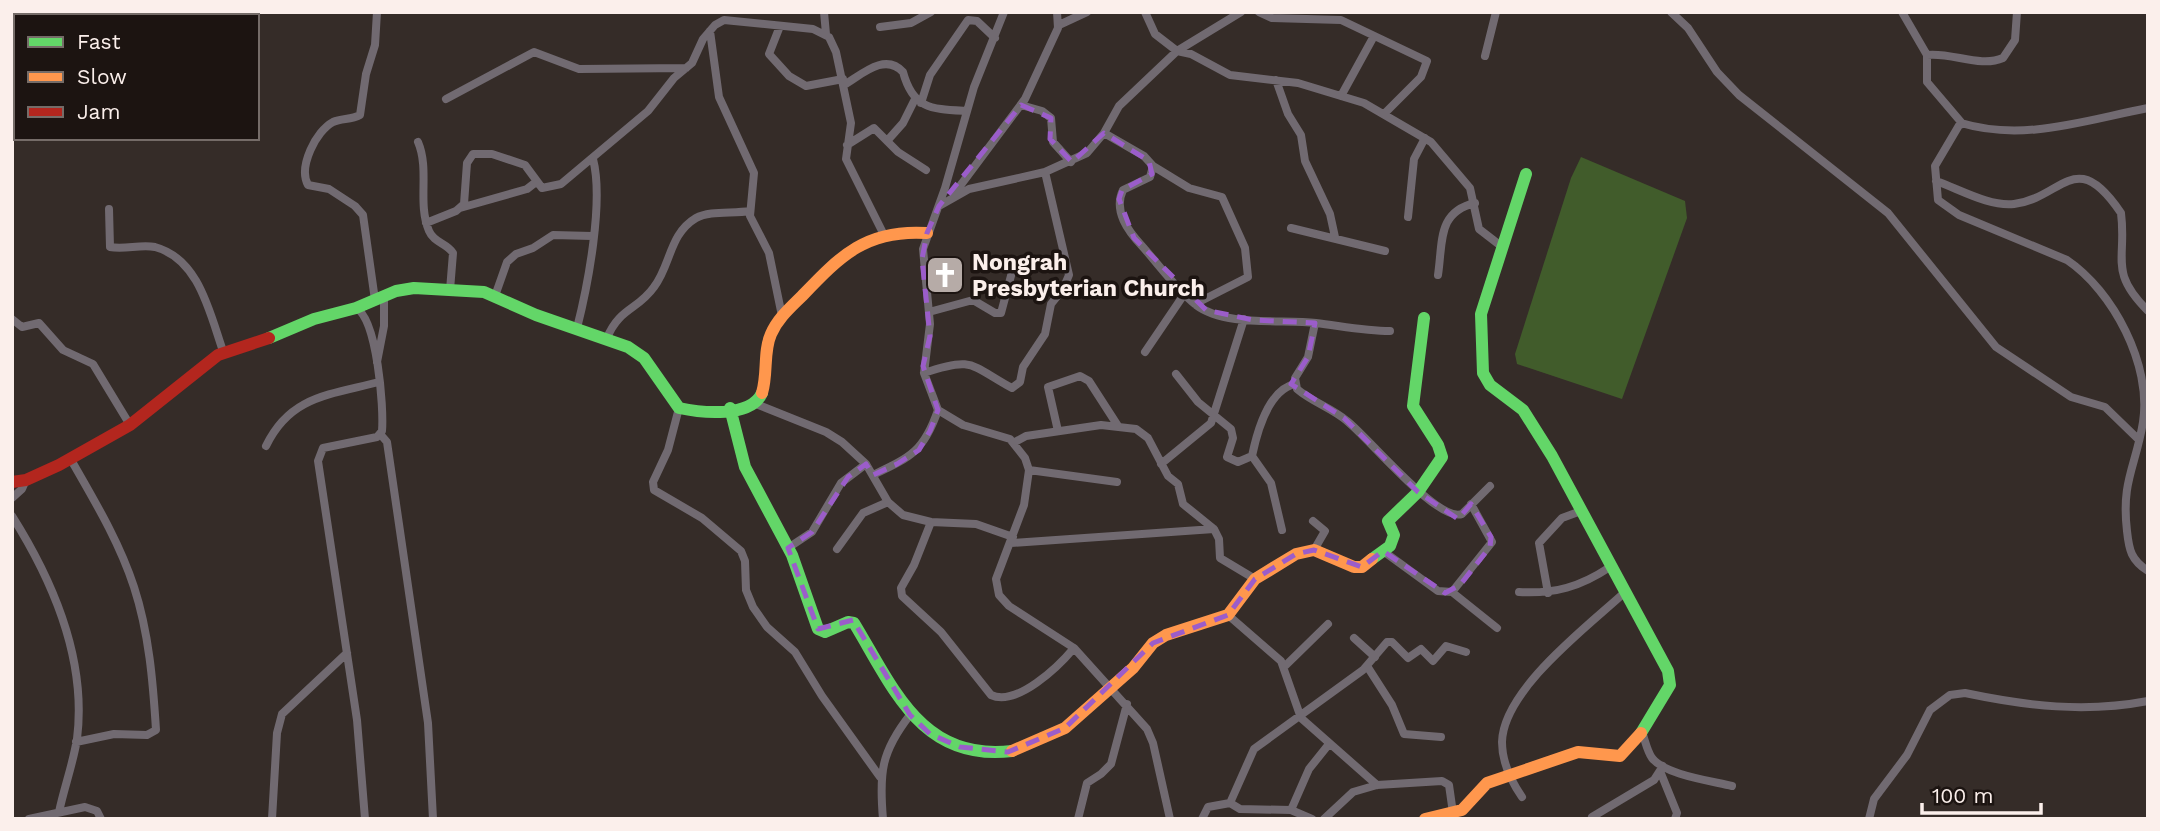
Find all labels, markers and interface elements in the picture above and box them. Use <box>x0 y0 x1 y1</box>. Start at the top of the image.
legend <box>14 14 259 140</box>
text: Fast <box>77 29 121 54</box>
text: Slow <box>77 64 127 89</box>
text: Jam <box>77 99 120 124</box>
place label: Nongrah Presbyterian Church <box>972 249 1205 302</box>
church icon: Nongrah Presbyterian Church <box>924 254 966 296</box>
scale bar <box>1922 772 2041 816</box>
text: 100 m <box>1932 783 1994 808</box>

